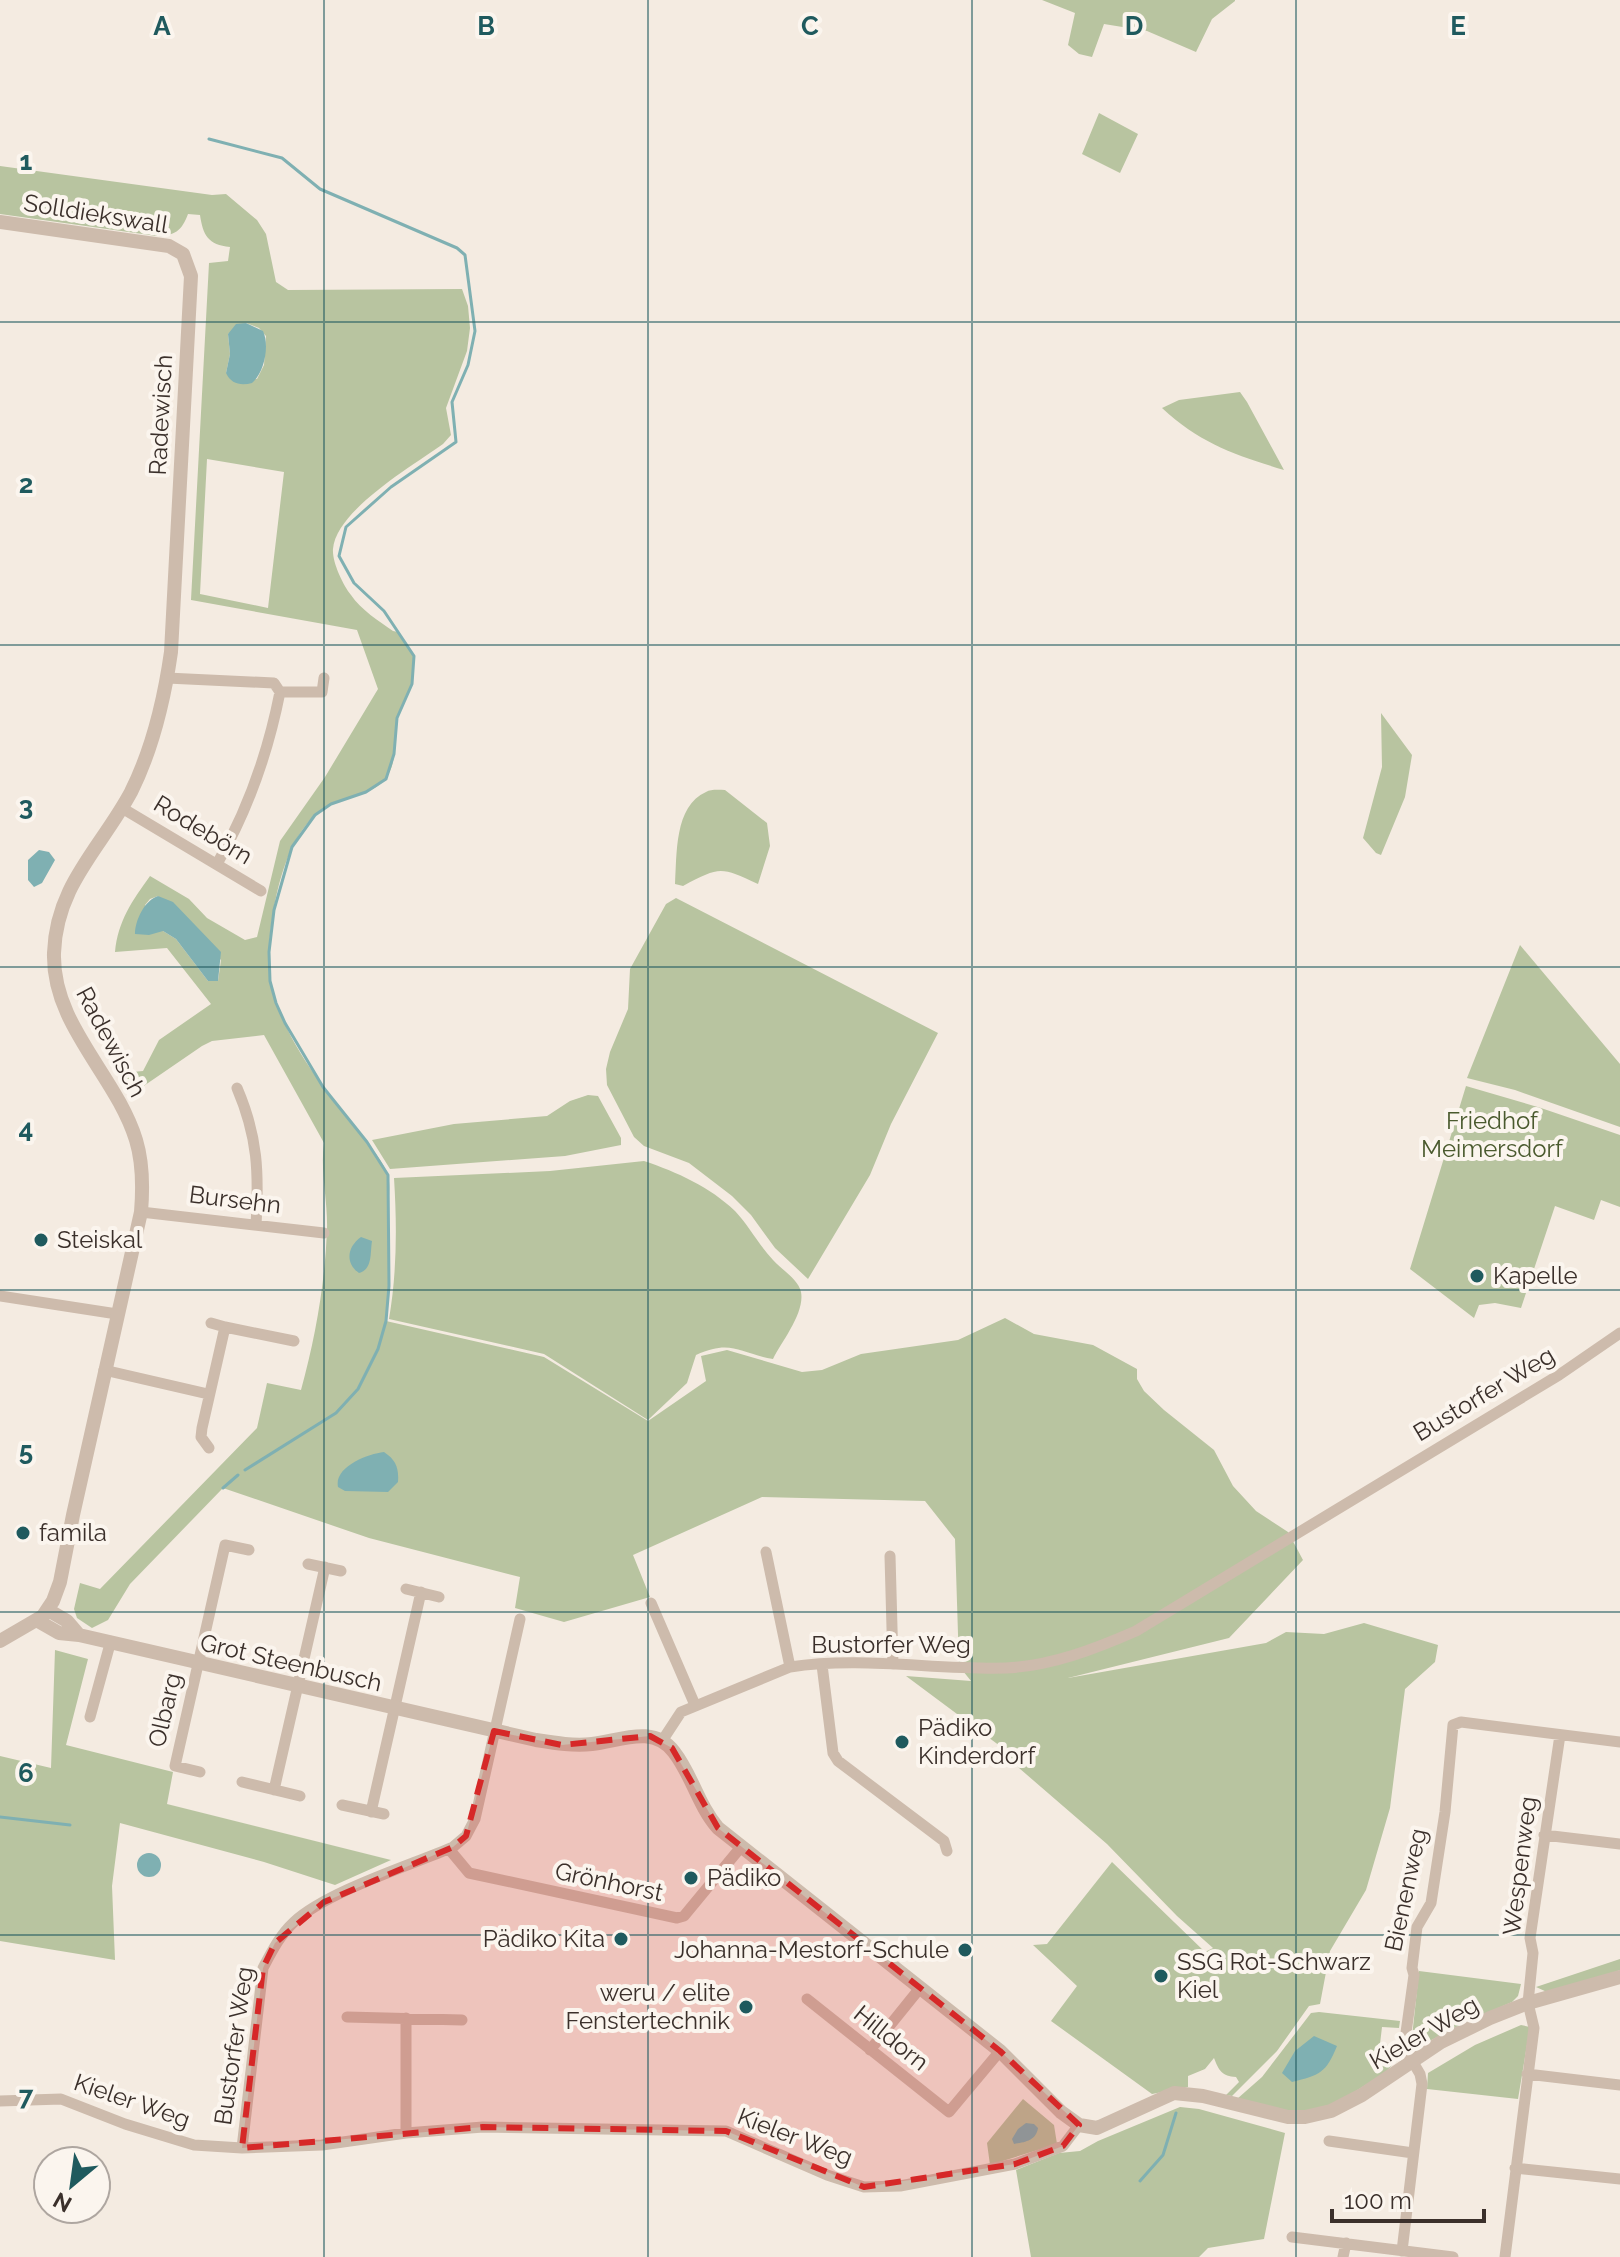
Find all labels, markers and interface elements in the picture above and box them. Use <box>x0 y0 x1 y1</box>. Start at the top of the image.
text: A <box>153 11 171 41</box>
text: B <box>477 11 495 41</box>
text: C <box>801 11 819 41</box>
text: D <box>1125 11 1143 41</box>
text: E <box>1450 11 1466 41</box>
text: 1 <box>20 146 33 176</box>
street label: Solldiekswall <box>22 188 171 239</box>
street label: Radewisch <box>143 354 178 476</box>
text: 2 <box>19 469 33 499</box>
street label: Rodebörn <box>149 789 258 870</box>
text: 3 <box>19 791 33 821</box>
street label: Radewisch <box>70 982 153 1102</box>
park label: Friedhof Meimersdorf <box>1421 1106 1564 1163</box>
text: 4 <box>19 1114 33 1144</box>
street label: Bursehn <box>187 1179 283 1220</box>
place label: Steiskal <box>57 1225 143 1254</box>
marker: Steiskal <box>32 1231 50 1249</box>
place label: Kapelle <box>1493 1261 1578 1290</box>
marker: Kapelle <box>1468 1267 1486 1285</box>
street label: Bustorfer Weg <box>1408 1340 1560 1447</box>
text: 5 <box>19 1436 33 1466</box>
place label: famila <box>39 1518 107 1547</box>
marker: famila <box>14 1524 32 1542</box>
street label: Grot Steenbusch <box>197 1628 385 1698</box>
street label: Bustorfer Weg <box>811 1630 971 1659</box>
street label: Olbarg <box>142 1670 187 1750</box>
place label: Pädiko Kinderdorf <box>918 1713 1036 1770</box>
marker: Pädiko Kinderdorf <box>893 1733 911 1751</box>
text: 6 <box>18 1758 34 1788</box>
street label: Wespenweg <box>1497 1795 1542 1937</box>
street label: Bienenweg <box>1378 1826 1433 1954</box>
street label: Grönhorst <box>552 1856 666 1907</box>
place label: Pädiko <box>707 1863 781 1892</box>
marker: Pädiko <box>682 1869 700 1887</box>
place label: Pädiko Kita <box>483 1924 605 1953</box>
marker: Pädiko Kita <box>612 1930 630 1948</box>
place label: Johanna-Mestorf-Schule <box>674 1935 949 1964</box>
marker: Johanna-Mestorf-Schule <box>956 1941 974 1959</box>
place label: SSG Rot-Schwarz Kiel <box>1177 1947 1371 2004</box>
street label: Bustorfer Weg <box>208 1965 259 2127</box>
marker: SSG Rot-Schwarz Kiel <box>1152 1967 1170 1985</box>
place label: weru / elite Fenstertechnik <box>566 1978 730 2035</box>
street label: Kieler Weg <box>1364 1990 1483 2075</box>
marker: weru / elite Fenstertechnik <box>737 1998 755 2016</box>
street label: Hilldorn <box>848 1999 934 2076</box>
street label: Kieler Weg <box>70 2067 194 2134</box>
text: 7 <box>19 2081 34 2111</box>
street label: Kieler Weg <box>734 2101 857 2172</box>
north arrow <box>32 2145 112 2225</box>
scale bar <box>1332 2173 1484 2223</box>
text: 100 m <box>1344 2186 1412 2215</box>
text: N <box>49 2187 76 2218</box>

